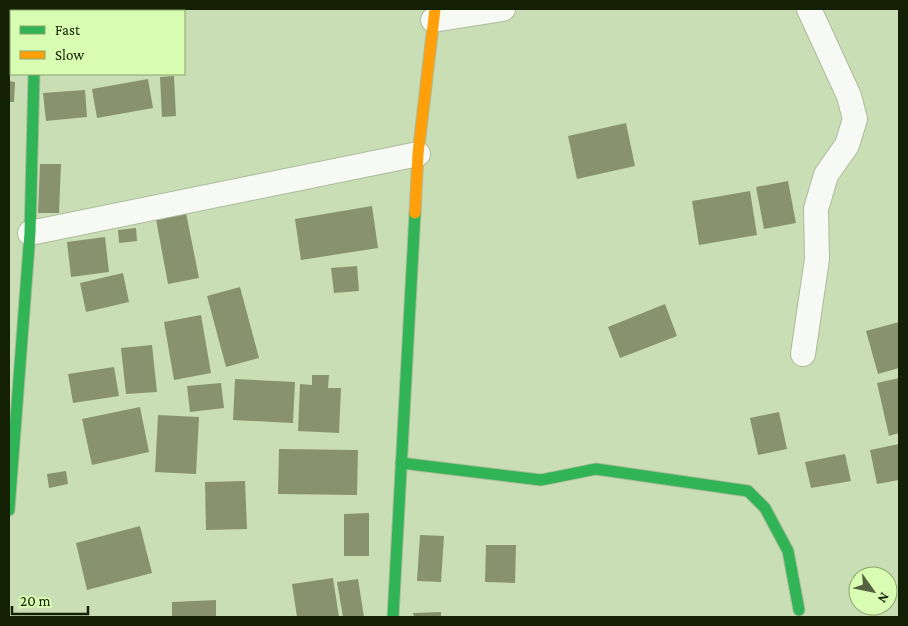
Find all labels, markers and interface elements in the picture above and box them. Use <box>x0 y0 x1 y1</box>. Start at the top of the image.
legend <box>10 10 185 75</box>
text: Fast <box>55 22 81 38</box>
text: Slow <box>55 47 85 63</box>
north arrow <box>848 566 898 616</box>
scale bar <box>12 584 89 616</box>
text: N <box>874 590 893 607</box>
text: 20 m <box>20 593 51 609</box>

